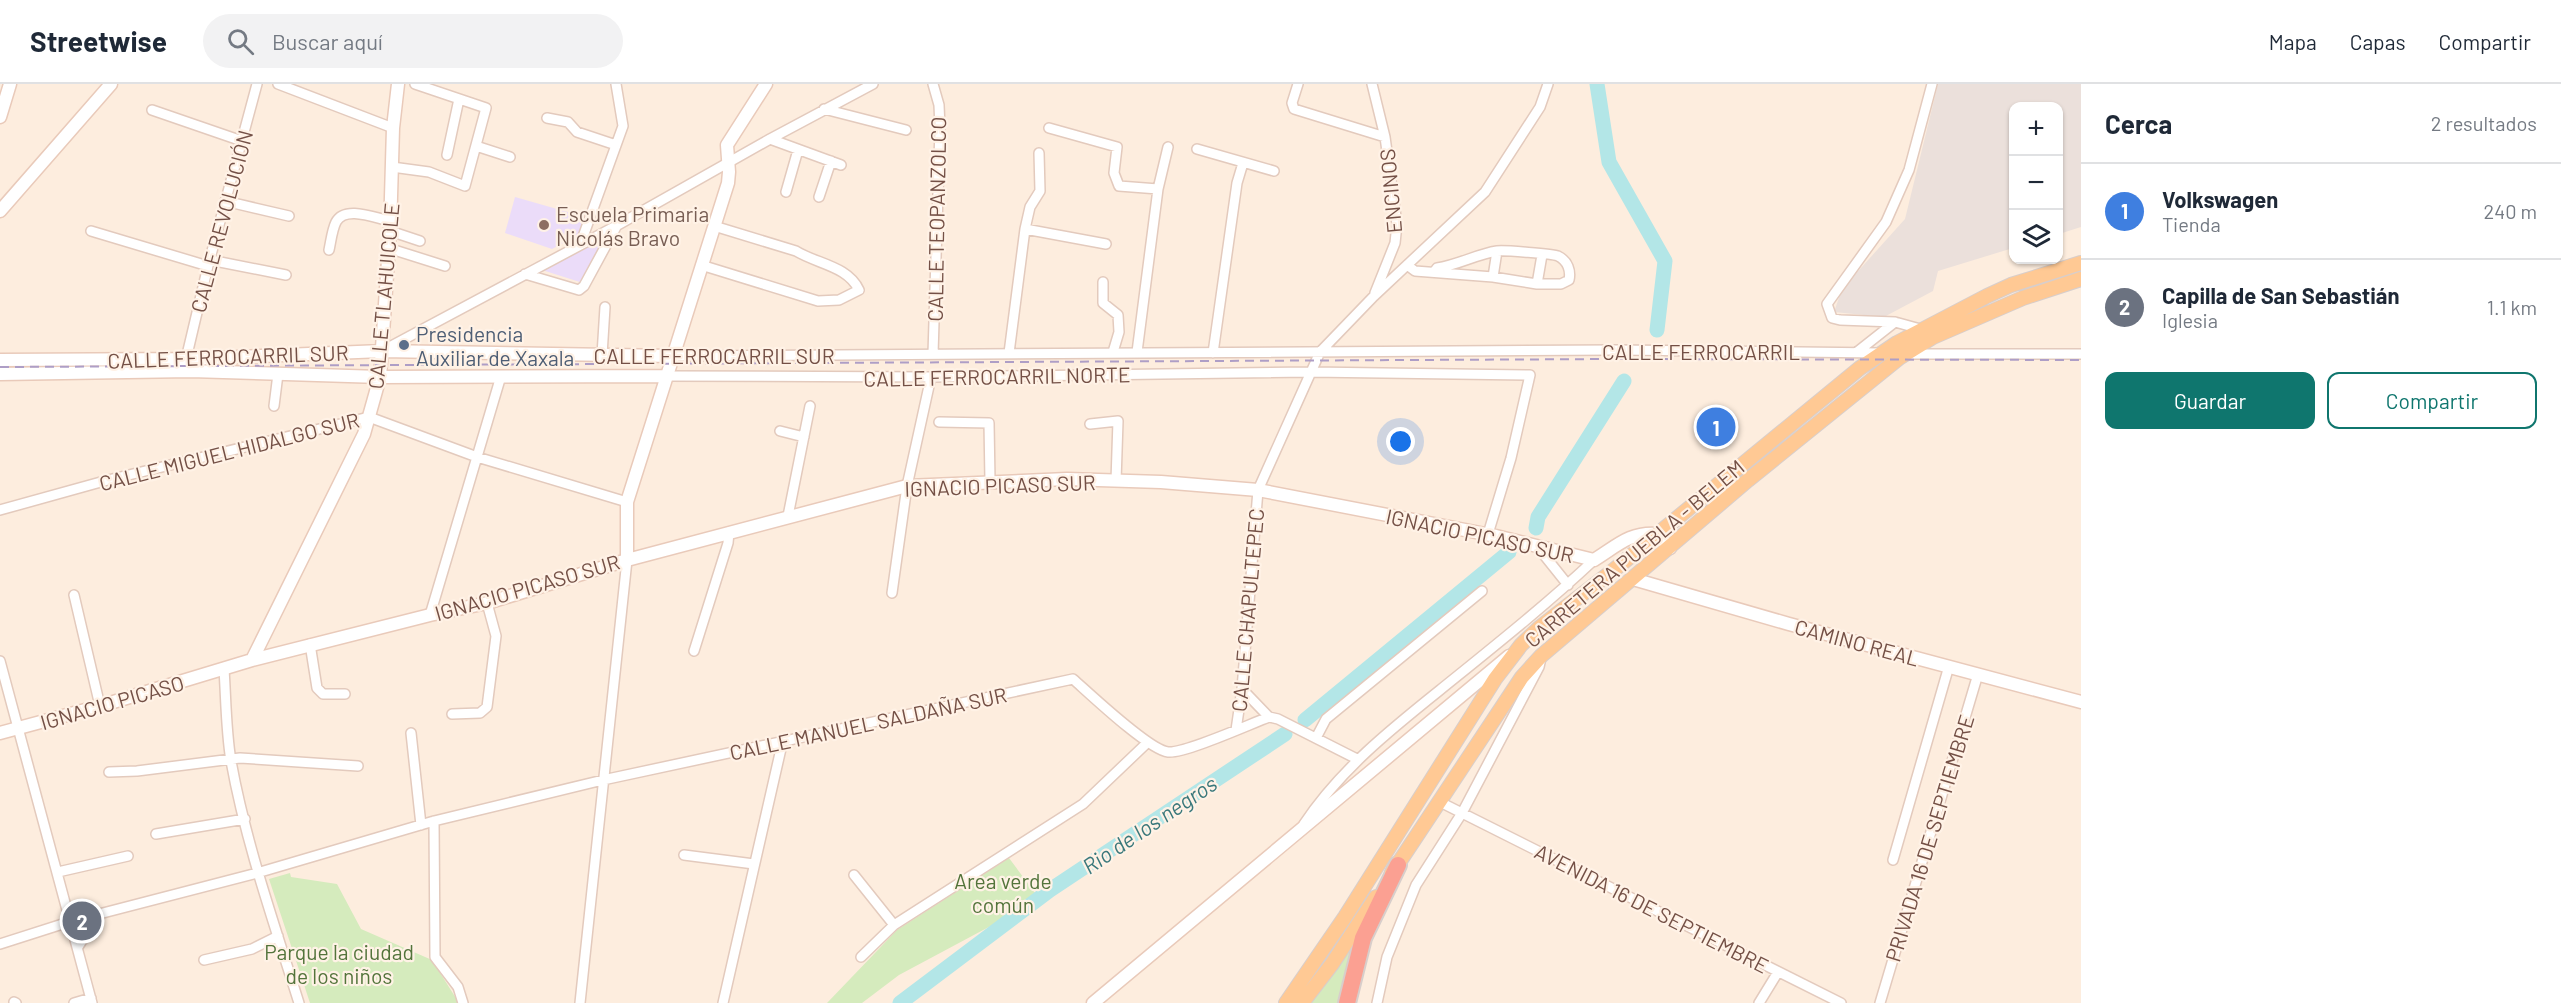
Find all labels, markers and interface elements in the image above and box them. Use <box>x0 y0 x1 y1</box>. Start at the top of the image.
search box <box>203 14 623 68</box>
text: Streetwise <box>30 24 167 58</box>
icon: search <box>224 25 257 58</box>
text: Buscar aquí <box>272 28 383 54</box>
text: Mapa <box>2269 29 2317 54</box>
text: Capas <box>2350 29 2406 54</box>
text: Compartir <box>2439 29 2531 54</box>
map controls <box>2009 102 2063 264</box>
button: + <box>2009 102 2063 156</box>
text: Cerca <box>2105 108 2172 139</box>
text: 2 resultados <box>2431 111 2537 135</box>
street label: CALLE TEOPANZOLCO <box>922 116 950 322</box>
street label: CALLE REVOLUCIÓN <box>185 127 257 315</box>
street label: ENCINOS <box>1374 148 1406 234</box>
button: − <box>2009 156 2063 210</box>
text: Volkswagen <box>2162 186 2278 212</box>
text: 1 <box>2121 199 2128 223</box>
text: 240 m <box>2483 199 2537 223</box>
place label: Escuela Primaria Nicolás Bravo <box>556 201 709 250</box>
street label: CALLE TLAHUICOLE <box>362 202 404 390</box>
button: layers <box>2009 210 2063 264</box>
text: Tienda <box>2162 212 2221 236</box>
marker: Escuela Primaria Nicolás Bravo <box>537 218 551 232</box>
text: Capilla de San Sebastián <box>2162 282 2399 308</box>
text: 2 <box>2119 295 2130 319</box>
text: 1.1 km <box>2487 295 2537 319</box>
text: Iglesia <box>2162 308 2218 332</box>
place label: Presidencia Auxiliar de Xaxala <box>416 321 574 370</box>
marker: Presidencia Auxiliar de Xaxala <box>397 338 411 352</box>
street label: CALLE FERROCARRIL SUR <box>107 339 349 373</box>
street label: CALLE FERROCARRIL <box>1602 339 1800 364</box>
street label: CALLE FERROCARRIL SUR <box>593 343 835 368</box>
street label: CALLE FERROCARRIL NORTE <box>863 361 1131 391</box>
button: Guardar <box>2105 372 2315 429</box>
button: Compartir <box>2327 372 2537 429</box>
pin: 1 <box>1696 404 1736 450</box>
street label: CALLE MIGUEL HIDALGO SUR <box>96 407 362 495</box>
your location <box>1386 427 1415 456</box>
street label: CARRETERA PUEBLA - BELEM <box>1519 454 1749 652</box>
street label: IGNACIO PICASO SUR <box>904 469 1096 501</box>
street label: IGNACIO PICASO SUR <box>1384 503 1576 567</box>
street label: CALLE CHAPULTEPEC <box>1226 507 1268 713</box>
street label: IGNACIO PICASO SUR <box>432 549 622 625</box>
street label: CAMINO REAL <box>1792 613 1922 671</box>
street label: IGNACIO PICASO <box>37 670 187 734</box>
street label: CALLE MANUEL SALDAÑA SUR <box>727 681 1009 765</box>
street label: PRIVADA 16 DE SEPTIEMBRE <box>1880 712 1978 964</box>
water label: Rio de los negros <box>1077 769 1221 879</box>
street label: AVENIDA 16 DE SEPTIEMBRE <box>1531 838 1773 978</box>
park label: Area verde común <box>954 868 1052 917</box>
pin: 2 <box>62 898 101 944</box>
park label: Parque la ciudad de los niños <box>264 939 414 988</box>

